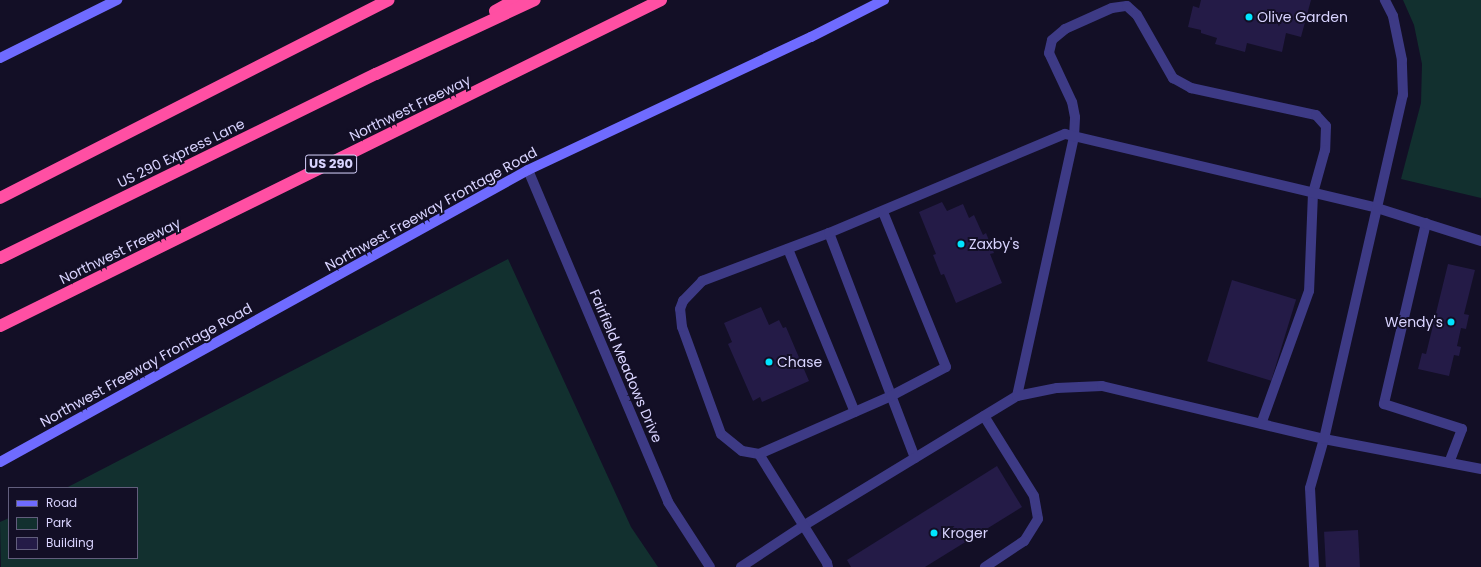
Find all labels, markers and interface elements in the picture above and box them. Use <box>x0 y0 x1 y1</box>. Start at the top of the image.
place label: Olive Garden <box>1257 9 1348 25</box>
marker: Olive Garden <box>1244 12 1254 22</box>
street label: Northwest Freeway <box>347 71 473 145</box>
street label: US 290 Express Lane <box>115 115 247 191</box>
street label: Northwest Freeway Frontage Road <box>322 144 540 274</box>
road number: US 290 <box>305 153 357 175</box>
street label: Northwest Freeway <box>57 214 183 288</box>
place label: Zaxby's <box>969 236 1020 252</box>
marker: Zaxby's <box>956 239 966 249</box>
street label: Fairfield Meadows Drive <box>586 287 666 445</box>
street label: Northwest Freeway Frontage Road <box>37 300 255 430</box>
place label: Wendy's <box>1385 314 1443 330</box>
marker: Wendy's <box>1446 317 1456 327</box>
place label: Chase <box>777 354 822 370</box>
marker: Chase <box>764 357 774 367</box>
legend <box>8 487 138 559</box>
text: Road <box>46 494 77 511</box>
text: Park <box>46 514 72 531</box>
place label: Kroger <box>942 525 988 541</box>
marker: Kroger <box>929 528 939 538</box>
text: Building <box>46 534 94 551</box>

